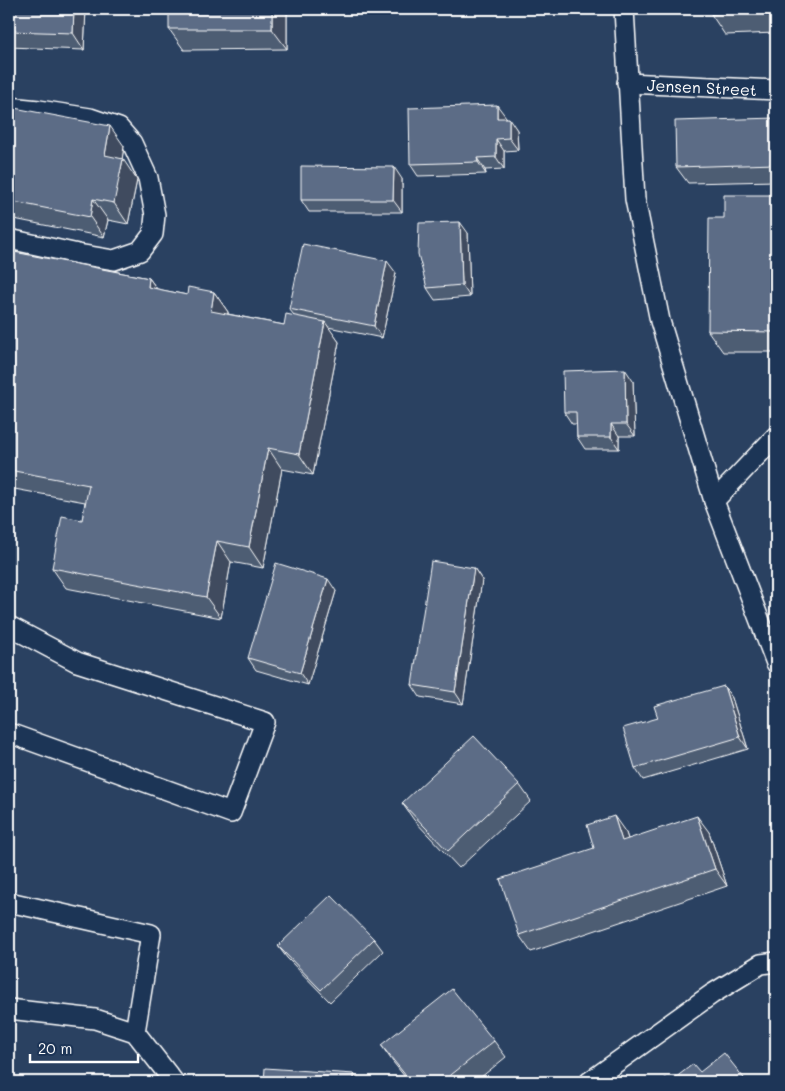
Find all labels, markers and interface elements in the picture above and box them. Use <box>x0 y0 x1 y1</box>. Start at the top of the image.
street label: Jensen Street <box>646 73 757 100</box>
scale bar <box>30 1031 138 1063</box>
text: 20 m <box>38 1038 72 1058</box>

